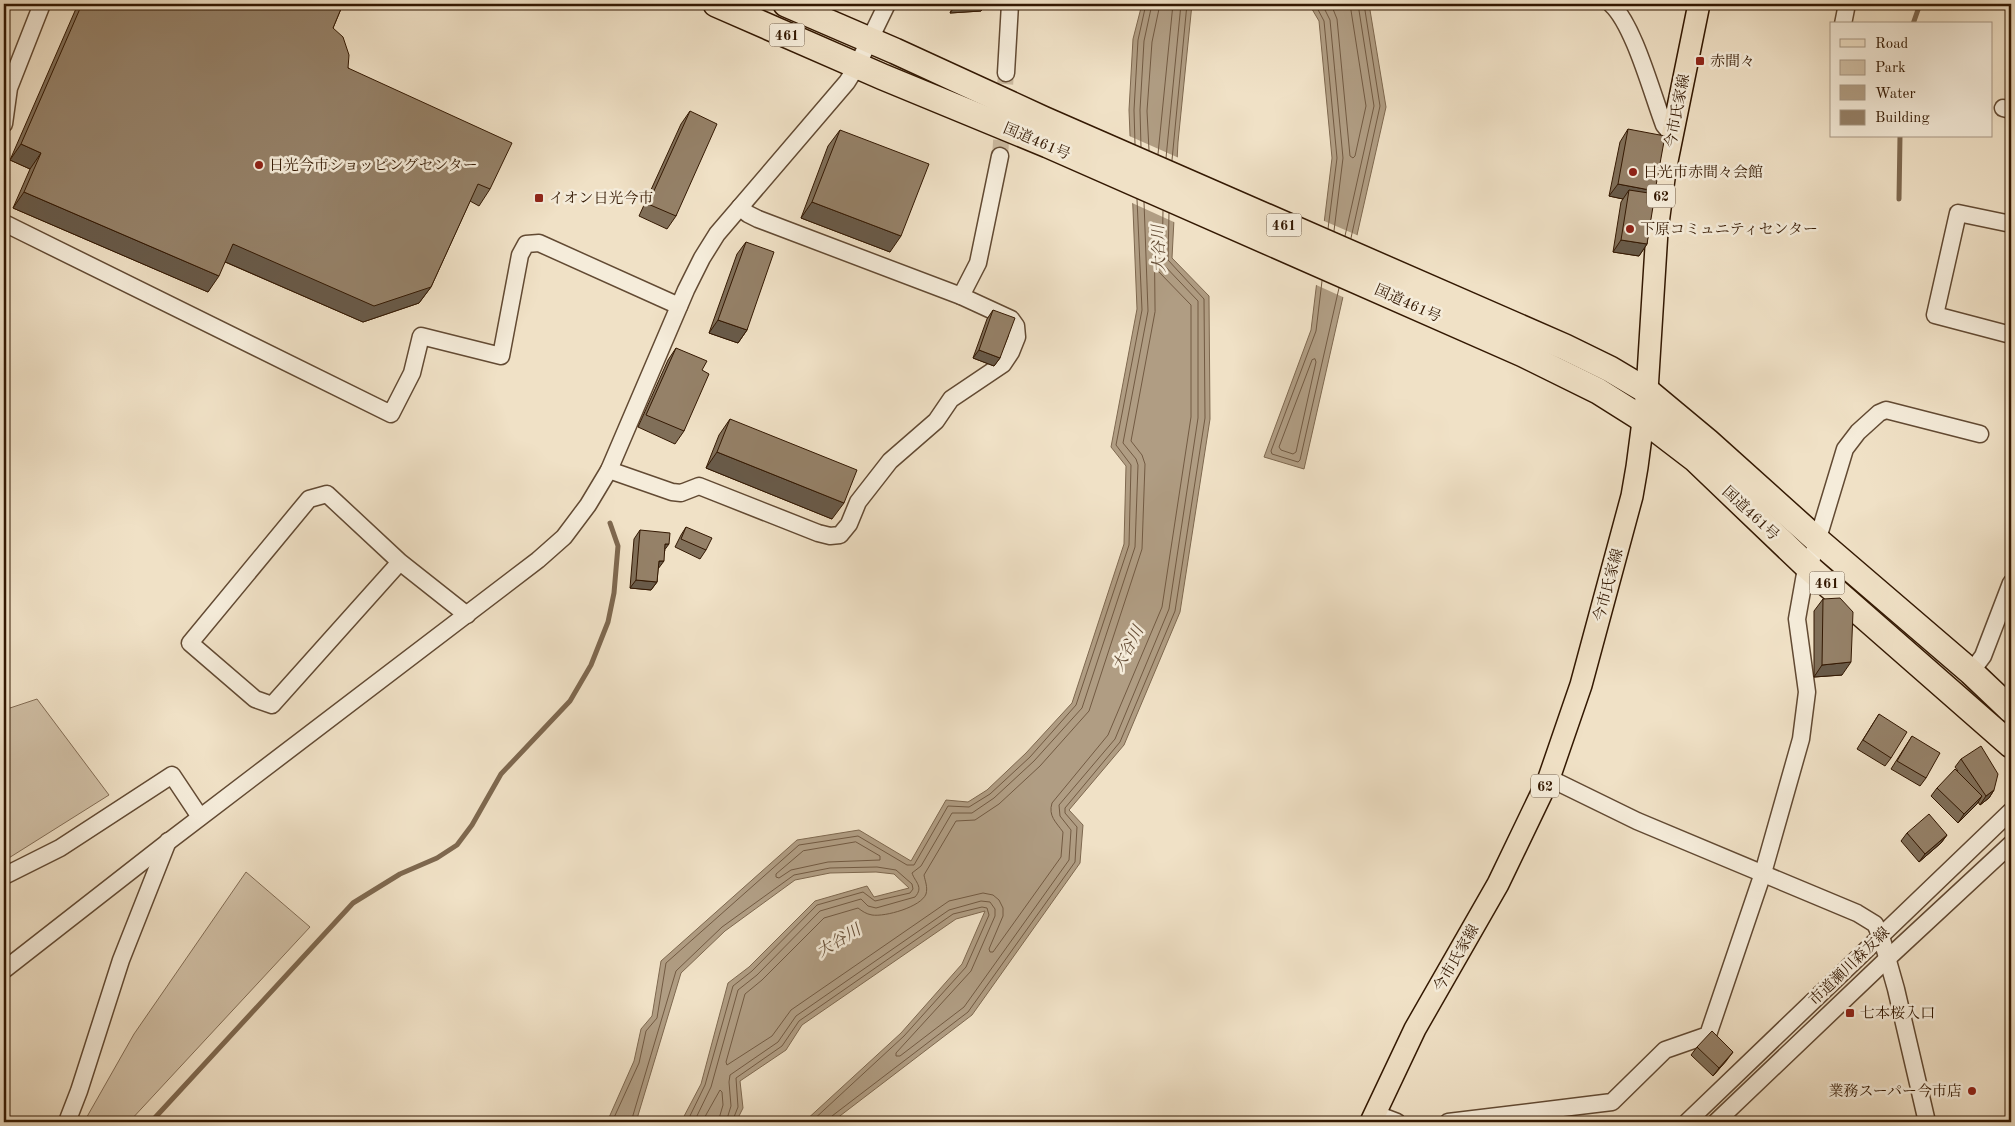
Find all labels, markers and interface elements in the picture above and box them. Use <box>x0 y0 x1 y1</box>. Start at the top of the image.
legend <box>1830 22 1992 138</box>
road number: 461 <box>770 24 804 46</box>
text: Road <box>1875 37 1909 52</box>
place label: 赤間々 <box>1710 53 1755 70</box>
marker: 赤間々 <box>1694 55 1706 67</box>
text: Park <box>1875 61 1906 76</box>
street label: 今市氏家線 <box>1662 73 1693 150</box>
text: Water <box>1875 87 1916 102</box>
text: Building <box>1875 111 1930 126</box>
street label: 国道461号 <box>1001 120 1073 163</box>
place label: 日光今市ショッピングセンター <box>269 157 478 174</box>
marker: 日光今市ショッピングセンター <box>253 159 265 171</box>
place label: 日光市赤間々会館 <box>1643 164 1763 181</box>
marker: 日光市赤間々会館 <box>1627 166 1639 178</box>
road number: 62 <box>1647 185 1675 208</box>
place label: イオン日光今市 <box>549 190 654 207</box>
marker: イオン日光今市 <box>533 192 545 204</box>
road number: 461 <box>1266 214 1302 236</box>
place label: 下原コミュニティセンター <box>1640 221 1818 238</box>
water label: 大谷川 <box>1149 223 1169 273</box>
marker: 下原コミュニティセンター <box>1624 223 1636 235</box>
street label: 国道461号 <box>1372 281 1444 326</box>
street label: 国道461号 <box>1719 483 1782 544</box>
street label: 今市氏家線 <box>1591 547 1626 624</box>
road number: 461 <box>1810 572 1844 594</box>
water label: 大谷川 <box>1109 621 1148 674</box>
road number: 62 <box>1531 774 1559 798</box>
water label: 大谷川 <box>813 920 865 961</box>
street label: 今市氏家線 <box>1430 922 1483 995</box>
street label: 市道瀬川森友線 <box>1805 923 1893 1009</box>
place label: 七本桜入口 <box>1860 1005 1935 1022</box>
marker: 七本桜入口 <box>1844 1007 1856 1019</box>
place label: 業務スーパー今市店 <box>1828 1083 1962 1100</box>
marker: 業務スーパー今市店 <box>1966 1085 1978 1097</box>

